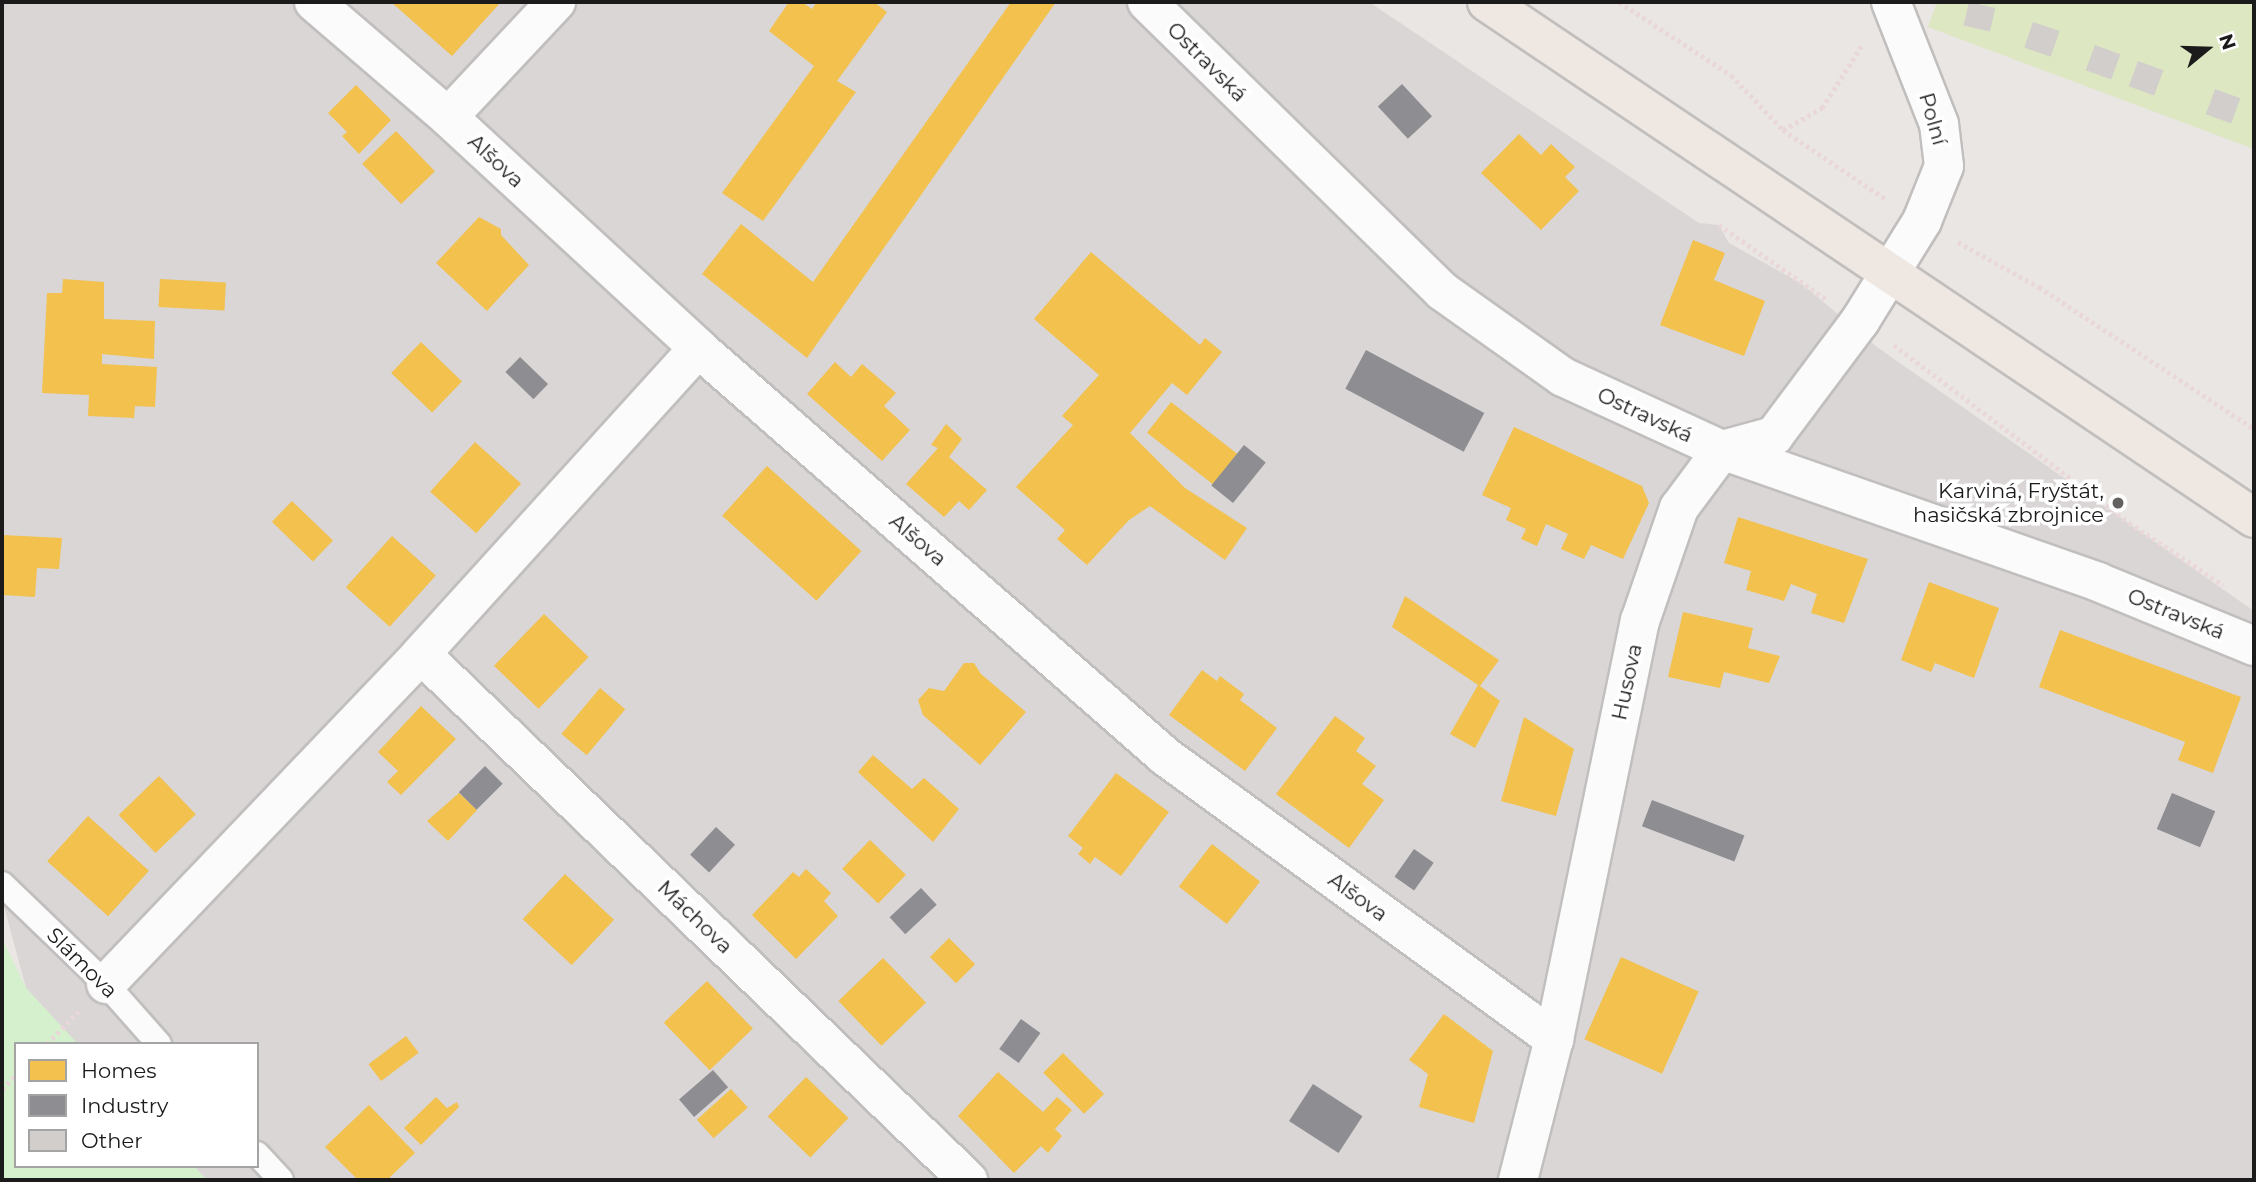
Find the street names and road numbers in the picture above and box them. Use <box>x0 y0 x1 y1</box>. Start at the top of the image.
street label: Ostravská <box>1162 17 1252 107</box>
street label: Polní <box>1914 90 1952 148</box>
street label: Alšova <box>463 129 529 193</box>
street label: Ostravská <box>1593 382 1697 448</box>
street label: Alšova <box>884 508 952 572</box>
street label: Ostravská <box>2124 583 2228 645</box>
street label: Husova <box>1607 641 1647 723</box>
street label: Alšova <box>1323 867 1393 927</box>
street label: Máchova <box>652 875 738 959</box>
street label: Slámova <box>41 922 123 1004</box>

